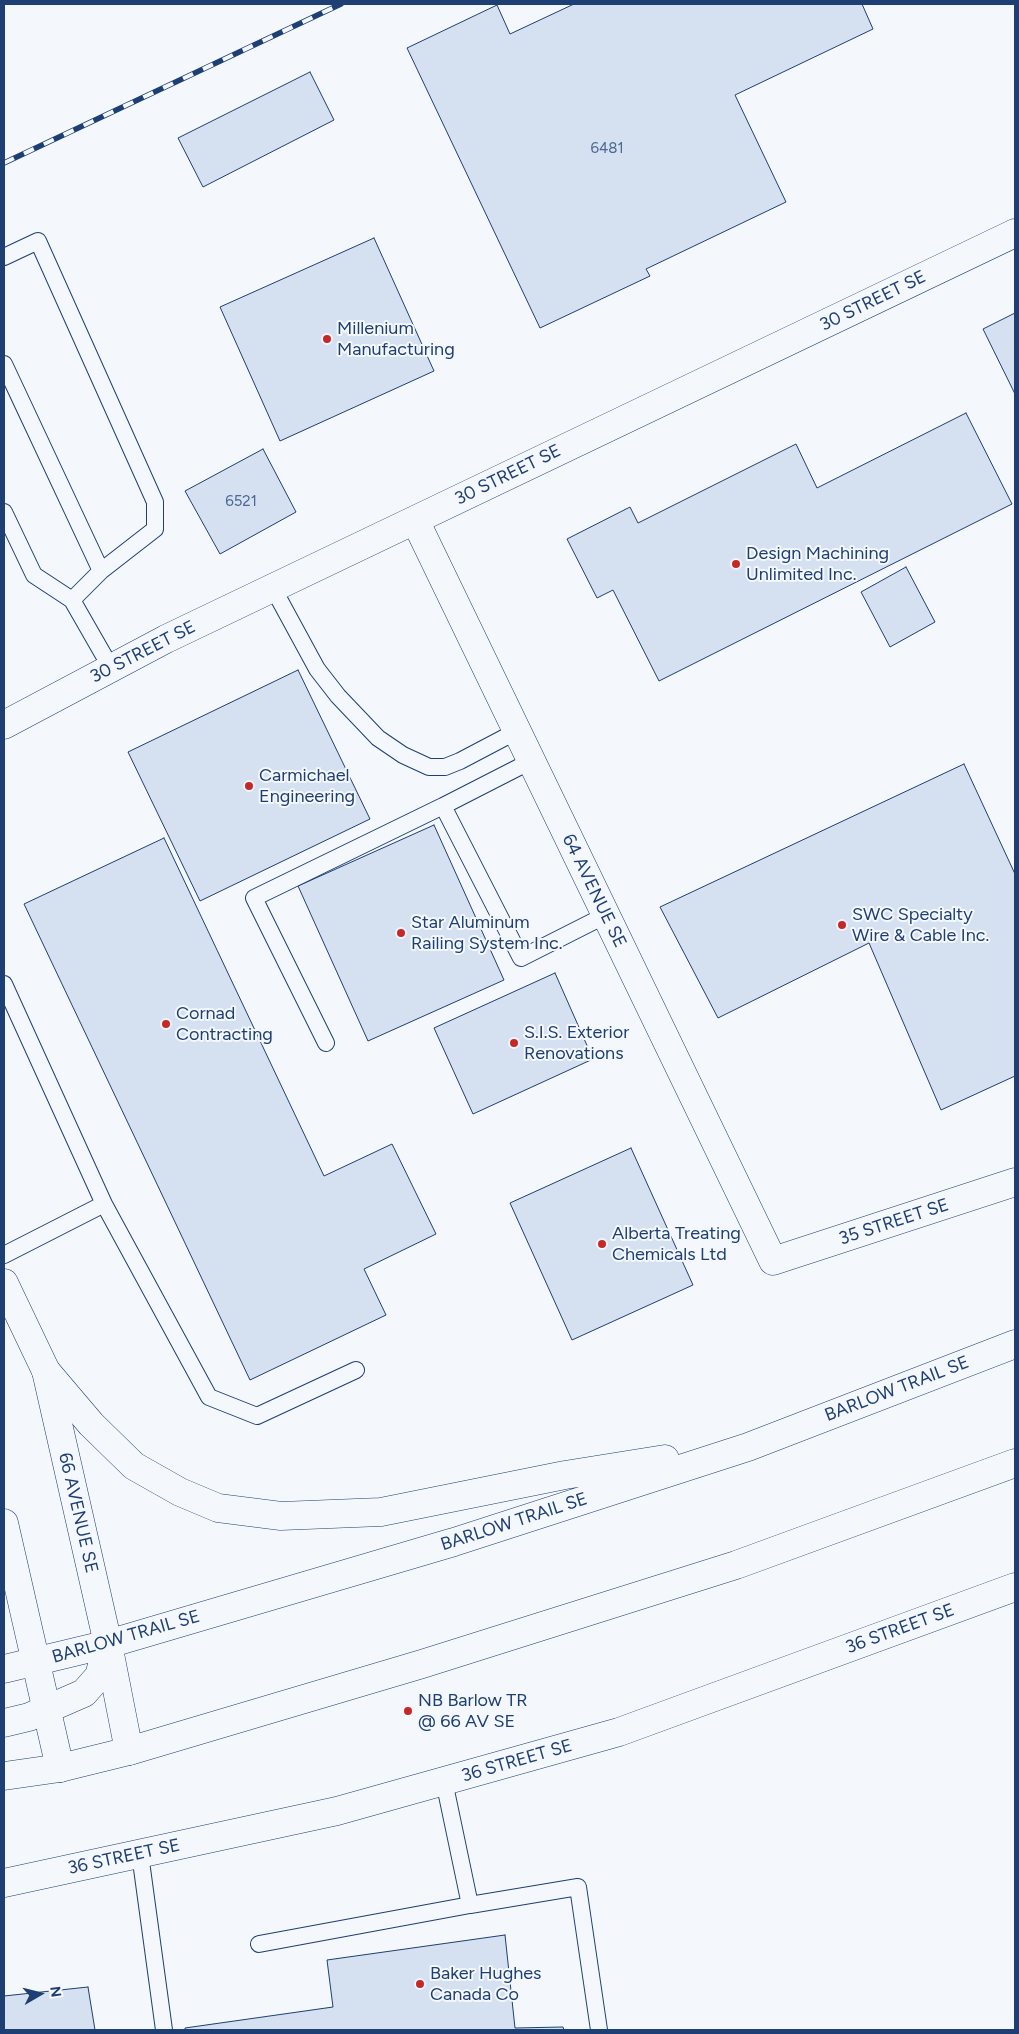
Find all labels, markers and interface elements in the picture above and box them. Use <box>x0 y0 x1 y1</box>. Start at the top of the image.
house number: 6481 <box>590 140 624 158</box>
street label: 30 STREET SE <box>816 266 930 336</box>
place label: Millenium Manufacturing <box>337 318 455 360</box>
marker: Millenium Manufacturing <box>321 333 333 345</box>
street label: 30 STREET SE <box>451 440 565 510</box>
house number: 6521 <box>225 493 257 511</box>
place label: Design Machining Unlimited Inc. <box>746 543 889 586</box>
marker: Design Machining Unlimited Inc. <box>730 558 742 570</box>
street label: 30 STREET SE <box>87 616 199 688</box>
place label: Carmichael Engineering <box>259 765 355 808</box>
marker: Carmichael Engineering <box>243 780 255 792</box>
street label: 64 AVENUE SE <box>557 831 631 951</box>
place label: SWC Specialty Wire & Cable Inc. <box>852 904 989 946</box>
place label: Star Aluminum Railing System Inc. <box>411 912 562 954</box>
marker: SWC Specialty Wire & Cable Inc. <box>836 919 848 931</box>
marker: Star Aluminum Railing System Inc. <box>395 927 407 939</box>
place label: Cornad Contracting <box>176 1003 273 1046</box>
marker: Cornad Contracting <box>160 1018 172 1030</box>
place label: S.I.S. Exterior Renovations <box>524 1022 629 1064</box>
marker: S.I.S. Exterior Renovations <box>508 1037 520 1049</box>
street label: 35 STREET SE <box>836 1194 952 1250</box>
place label: Alberta Treating Chemicals Ltd <box>612 1223 741 1266</box>
marker: Alberta Treating Chemicals Ltd <box>596 1238 608 1250</box>
street label: BARLOW TRAIL SE <box>822 1352 972 1426</box>
street label: 66 AVENUE SE <box>54 1451 102 1575</box>
street label: BARLOW TRAIL SE <box>438 1488 590 1556</box>
street label: 36 STREET SE <box>843 1599 957 1659</box>
street label: BARLOW TRAIL SE <box>50 1606 202 1668</box>
place label: NB Barlow TR @ 66 AV SE <box>418 1690 528 1732</box>
marker: NB Barlow TR @ 66 AV SE <box>402 1705 414 1717</box>
street label: 36 STREET SE <box>459 1735 575 1787</box>
street label: 36 STREET SE <box>66 1835 182 1879</box>
place label: Baker Hughes Canada Co <box>430 1963 541 2006</box>
north arrow <box>15 1969 65 2019</box>
marker: Baker Hughes Canada Co <box>414 1978 426 1990</box>
text: N <box>46 1985 65 1998</box>

